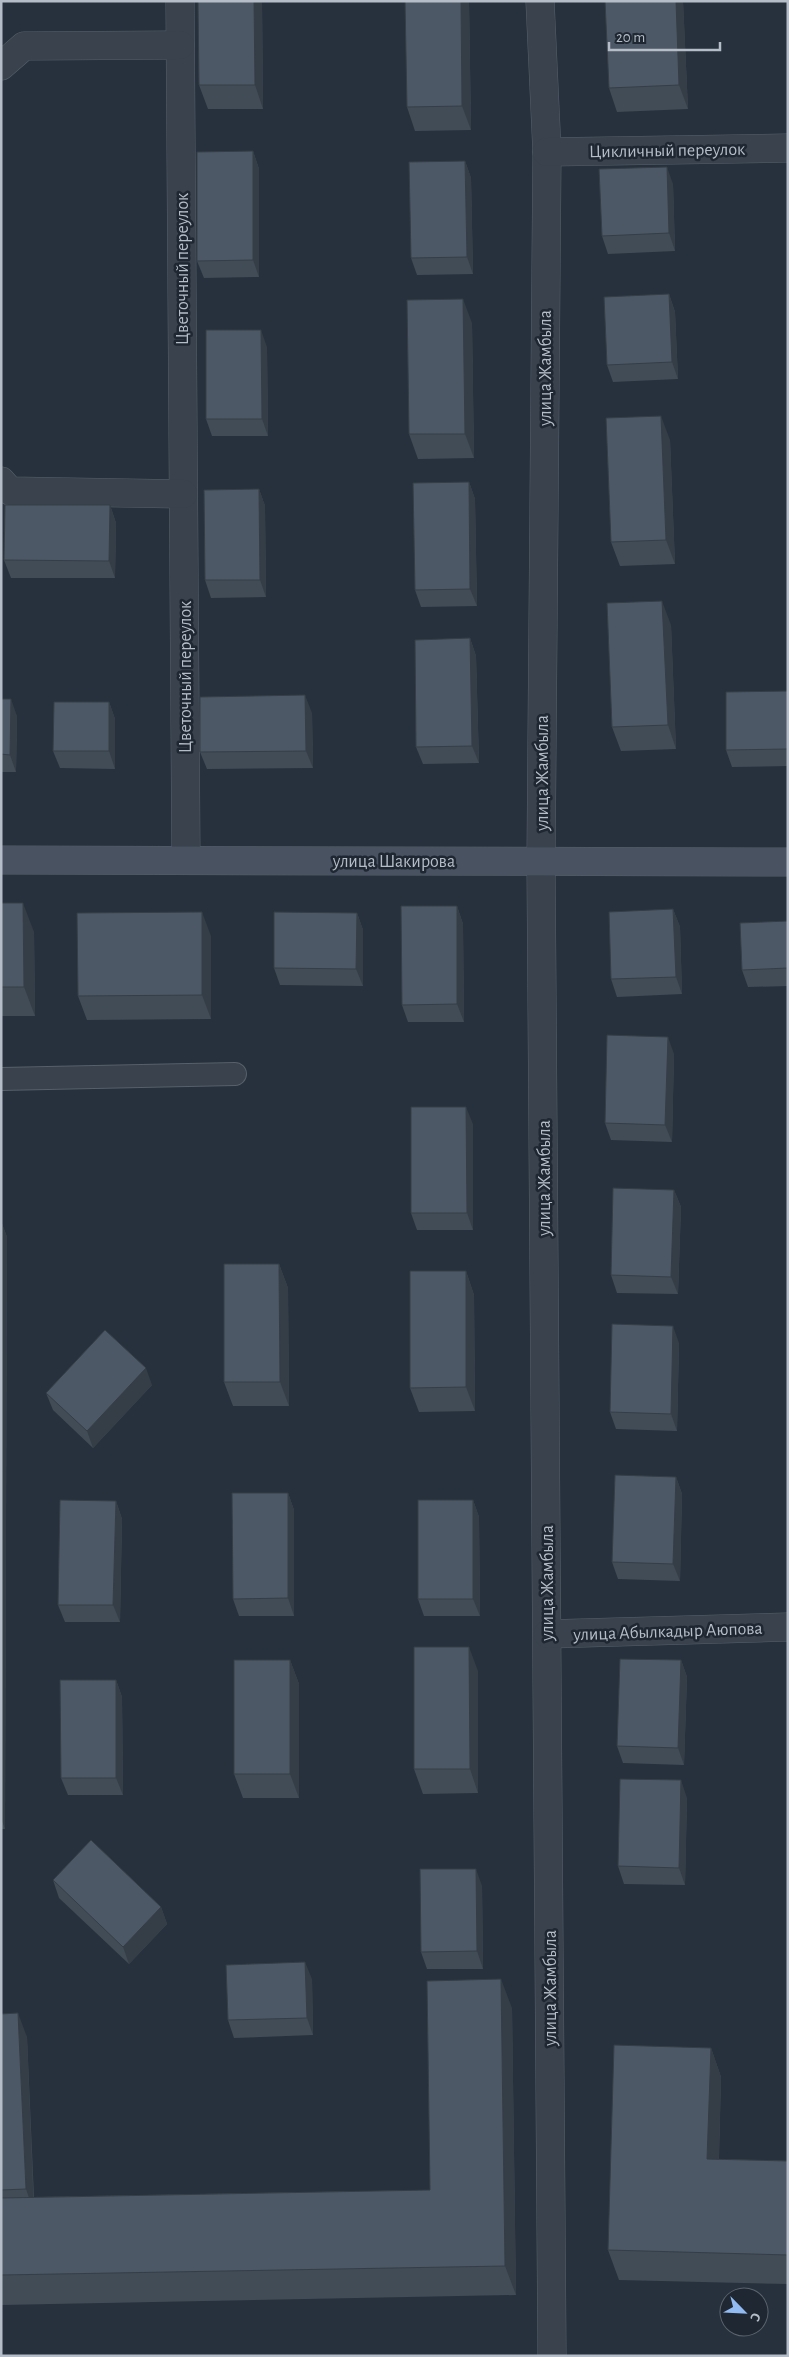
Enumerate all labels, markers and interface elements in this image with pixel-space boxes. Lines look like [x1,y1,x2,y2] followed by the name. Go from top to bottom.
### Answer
[609,20,720,52] scale bar
[616,30,645,45] text: 20 m
[589,141,746,161] street label: Цикличный переулок
[174,192,192,345] street label: Цветочный переулок
[536,310,555,427] street label: улица Жамбыла
[177,600,195,753] street label: Цветочный переулок
[533,715,552,832] street label: улица Жамбыла
[332,853,455,871] street label: улица Шакирова
[535,1120,554,1237] street label: улица Жамбыла
[538,1525,557,1642] street label: улица Жамбыла
[572,1619,763,1644] street label: улица Абылкадыр Аюпова
[541,1930,560,2047] street label: улица Жамбыла
[719,2287,769,2337] north arrow
[747,2310,763,2323] text: С

